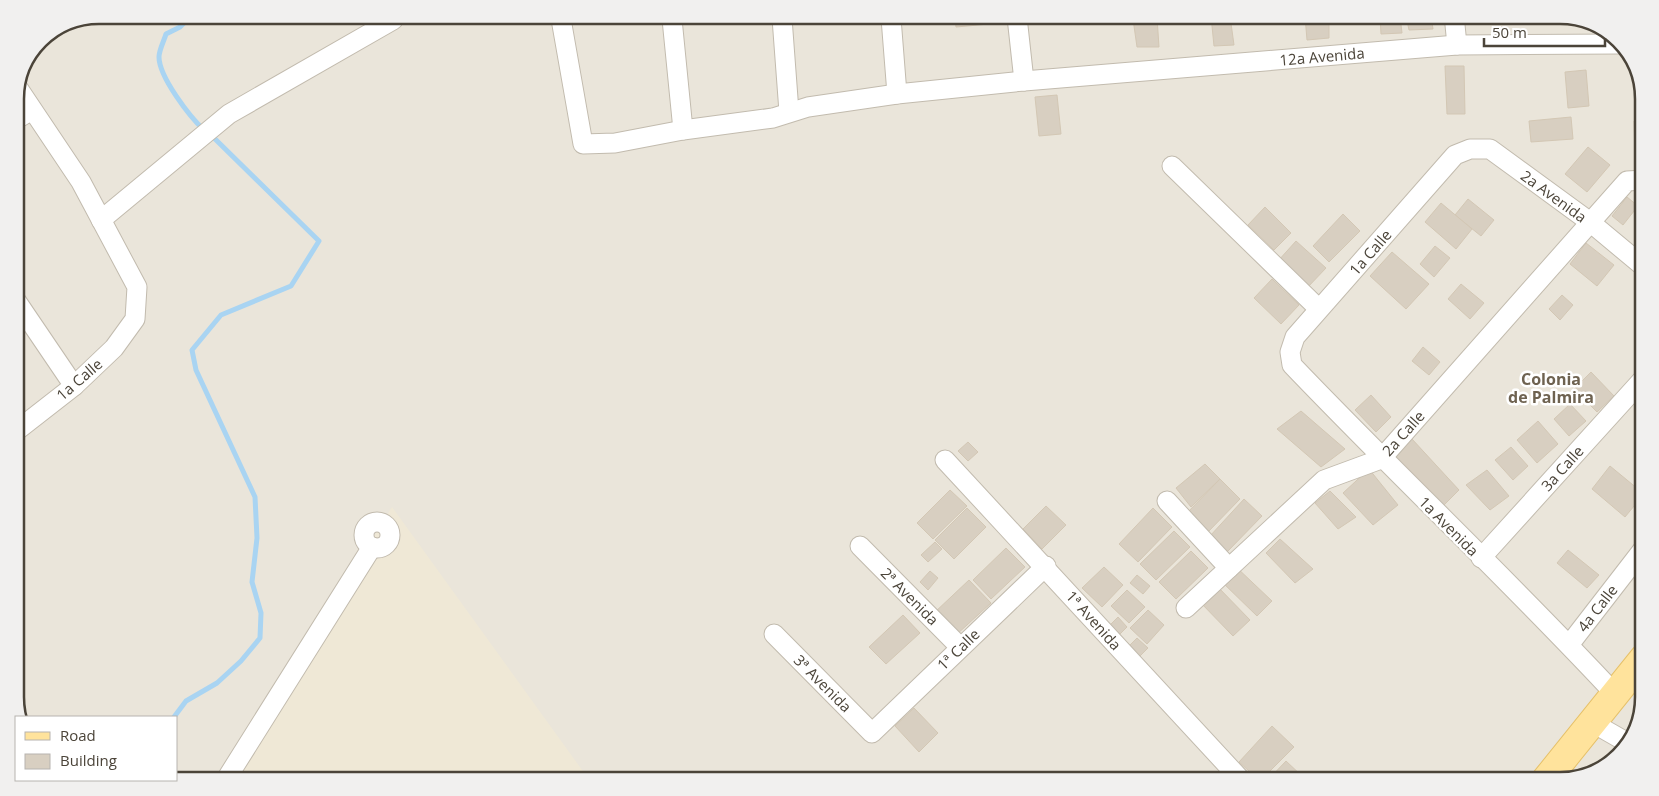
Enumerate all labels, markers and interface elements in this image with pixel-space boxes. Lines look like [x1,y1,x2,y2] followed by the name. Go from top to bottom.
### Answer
[1484,15,1605,47] scale bar
[1492,22,1527,42] text: 50 m
[1279,42,1365,70] street label: 12a Avenida
[1517,165,1591,227] street label: 2a Avenida
[1345,225,1395,279] street label: 1a Calle
[52,354,106,404] street label: 1a Calle
[1508,368,1594,408] district label: Colonia de Palmira
[1377,406,1429,460] street label: 2a Calle
[1536,441,1588,495] street label: 3a Calle
[1415,492,1483,560] street label: 1a Avenida
[877,563,943,629] street label: 2ª Avenida
[1572,580,1622,636] street label: 4a Calle
[1062,586,1126,654] street label: 1ª Avenida
[933,624,983,674] street label: 1ª Calle
[790,650,856,716] street label: 3ª Avenida
[15,716,178,781] legend
[60,725,96,745] text: Road
[60,750,117,770] text: Building

